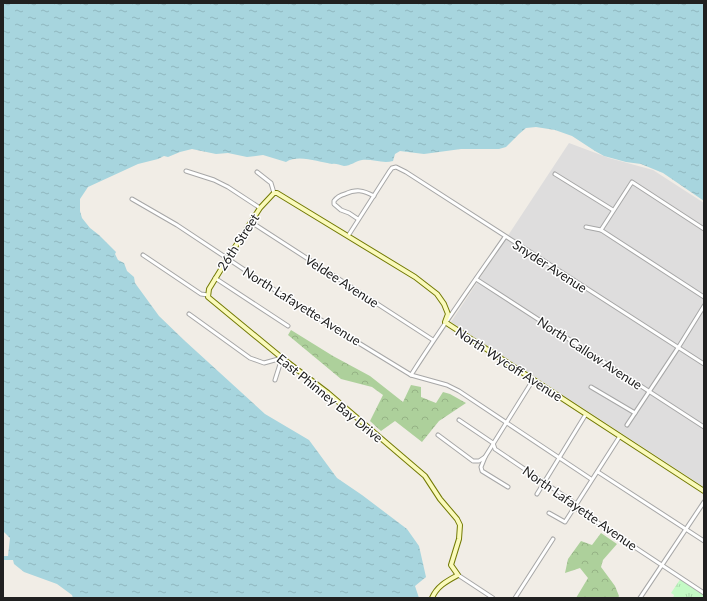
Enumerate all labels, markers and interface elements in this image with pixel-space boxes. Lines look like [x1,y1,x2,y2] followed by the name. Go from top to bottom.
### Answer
[214,210,262,273] street label: 26th Street
[510,236,590,296] street label: Snyder Avenue
[302,251,382,311] street label: Veldee Avenue
[240,263,364,349] street label: North Lafayette Avenue
[535,313,645,393] street label: North Callow Avenue
[453,323,566,405] street label: North Wycoff Avenue
[274,350,386,446] street label: East Phinney Bay Drive
[520,462,640,554] street label: North Lafayette Avenue

